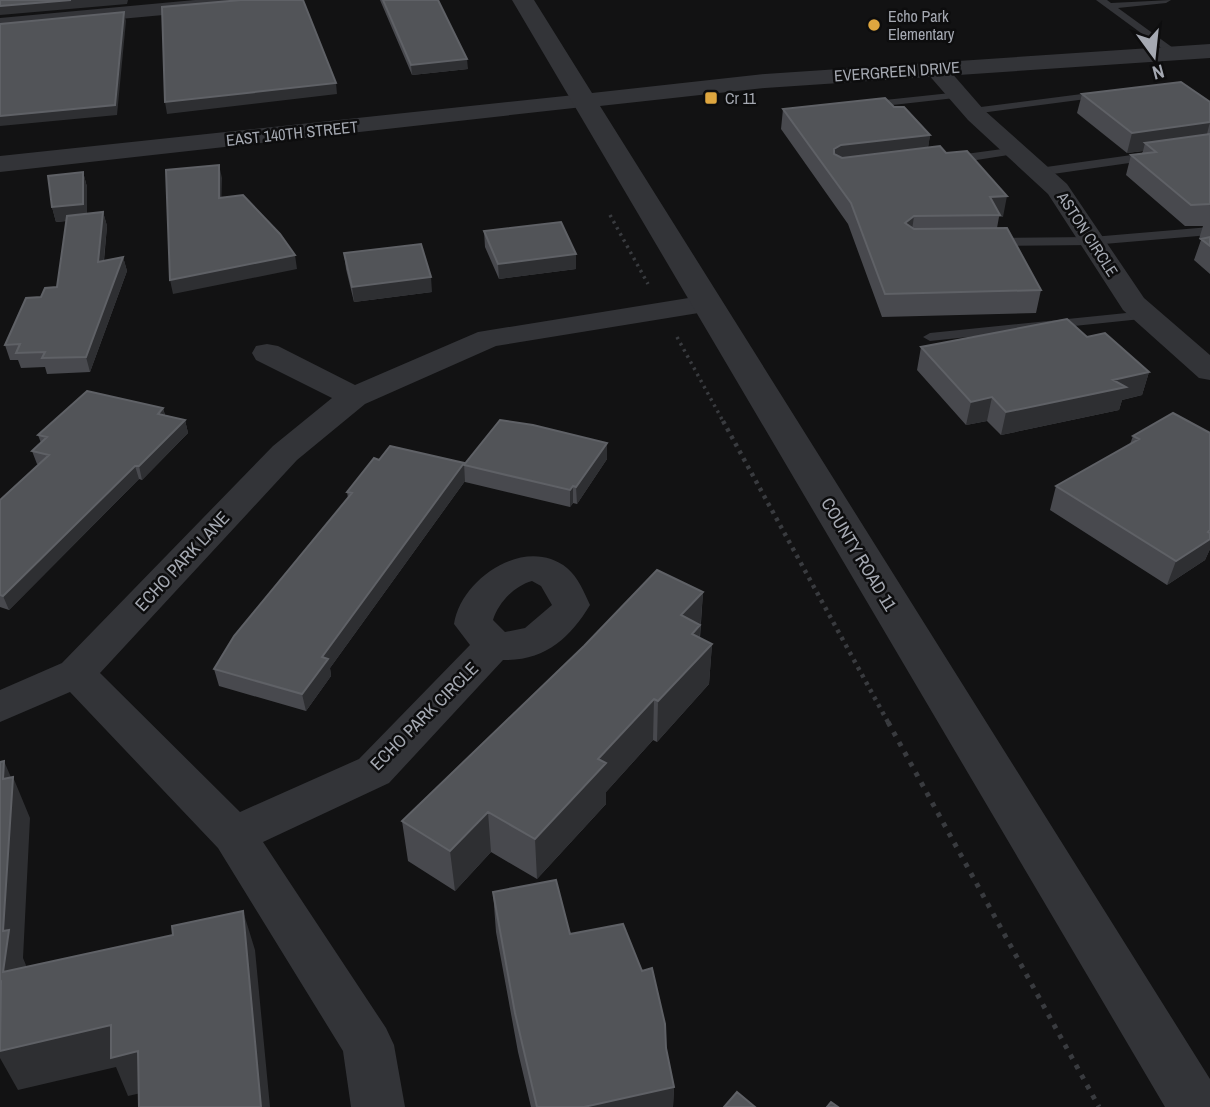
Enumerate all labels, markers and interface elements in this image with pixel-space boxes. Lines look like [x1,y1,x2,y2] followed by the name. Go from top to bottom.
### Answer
[888,5,955,45] place label: Echo Park Elementary
[866,17,882,33] marker: Echo Park Elementary
[1119,21,1189,91] north arrow
[833,56,961,86] street label: EVERGREEN DRIVE
[1150,58,1167,86] text: N
[725,87,757,109] place label: Cr 11
[703,90,719,106] marker: Cr 11
[225,115,359,151] street label: EAST 140TH STREET
[1052,187,1124,281] street label: ASTON CIRCLE
[815,493,903,616] street label: COUNTY ROAD 11
[129,505,235,617] street label: ECHO PARK LANE
[364,656,484,776] street label: ECHO PARK CIRCLE

